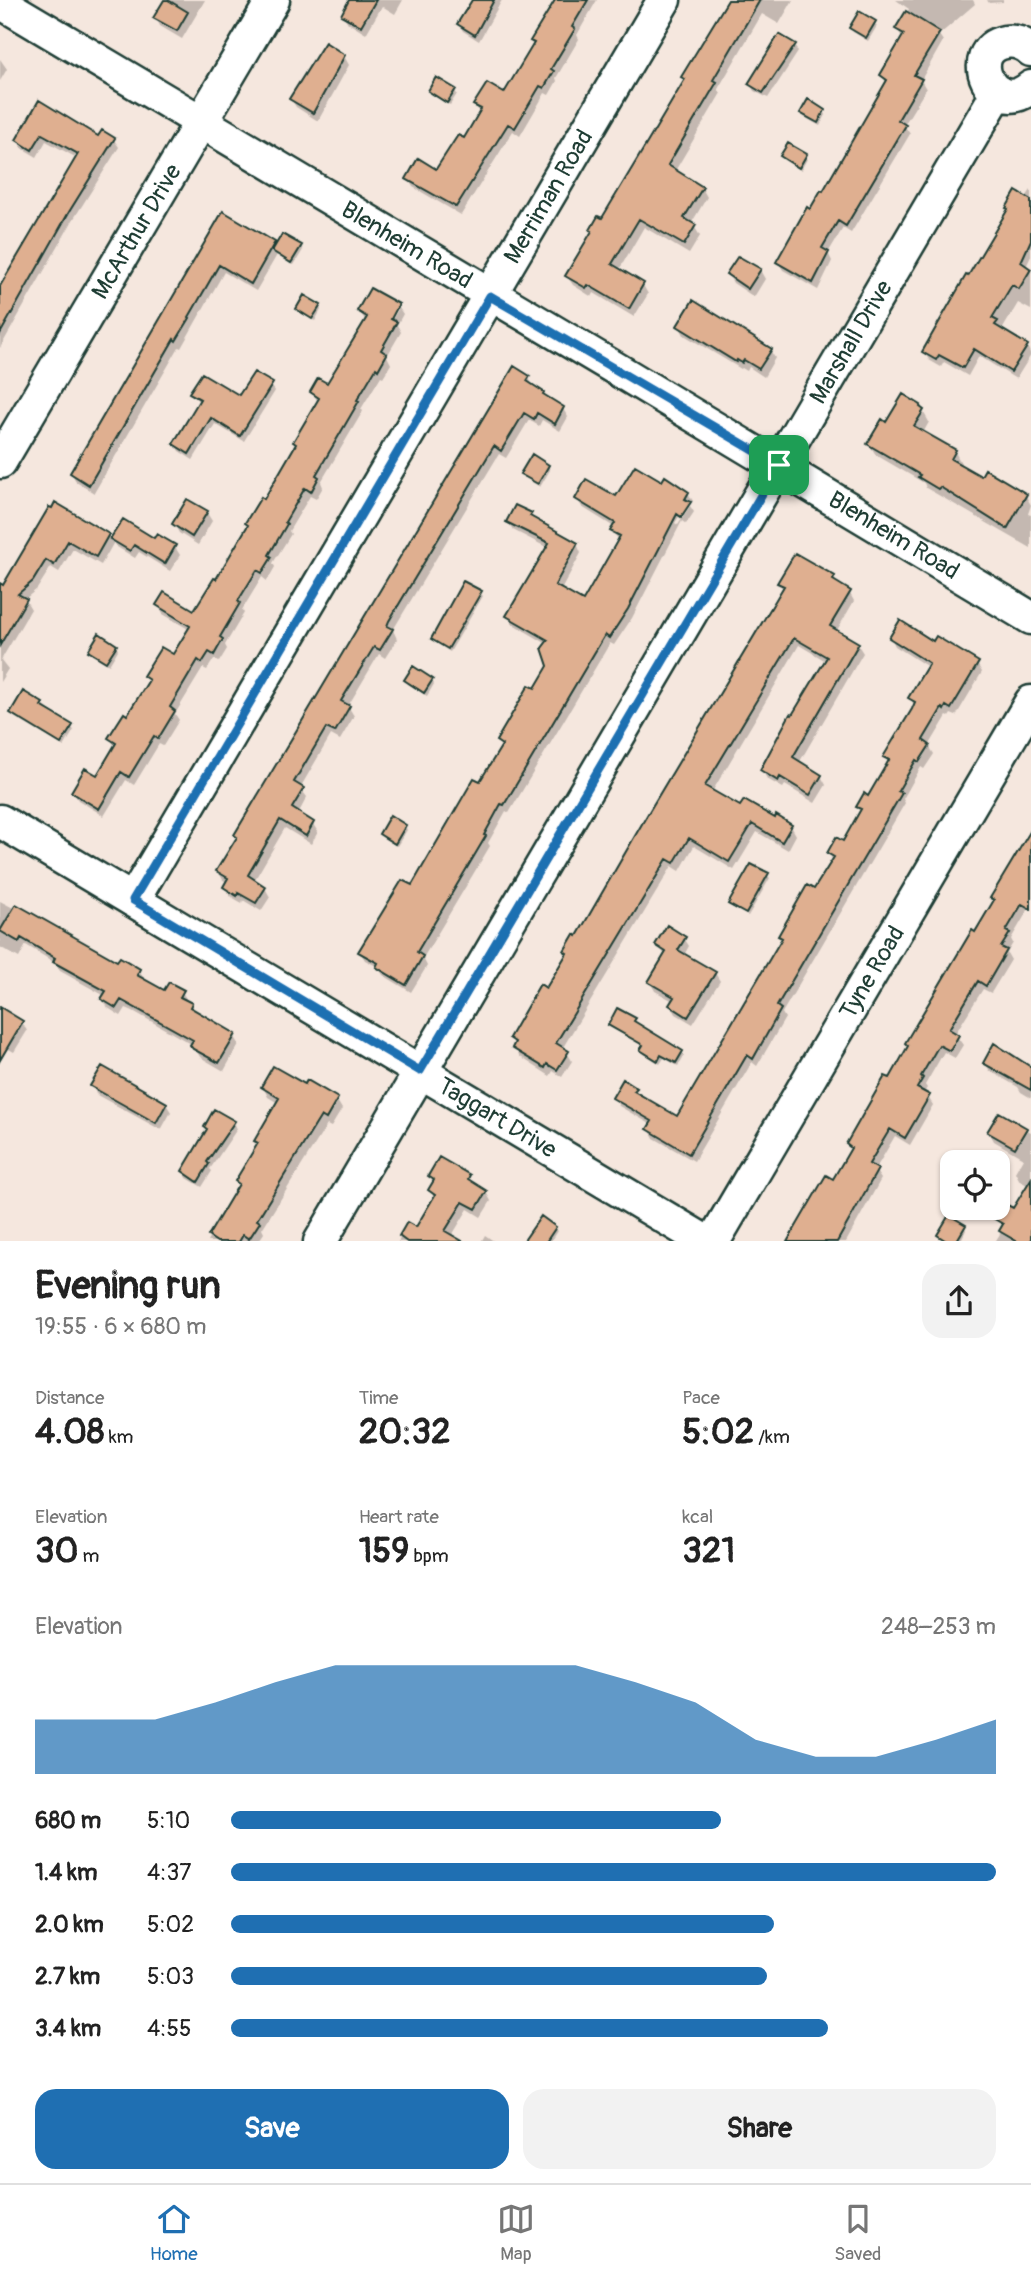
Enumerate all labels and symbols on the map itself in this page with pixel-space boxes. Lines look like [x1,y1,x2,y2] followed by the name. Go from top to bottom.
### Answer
[498,125,599,269] street label: Merriman Road
[86,159,188,304] street label: McArthur Drive
[336,195,478,295] street label: Blenheim Road
[804,275,899,409] street label: Marshall Drive
[749,435,809,495] pin
[823,485,964,586] street label: Blenheim Road
[834,921,911,1024] street label: Tyne Road
[432,1071,562,1165] street label: Taggart Drive

